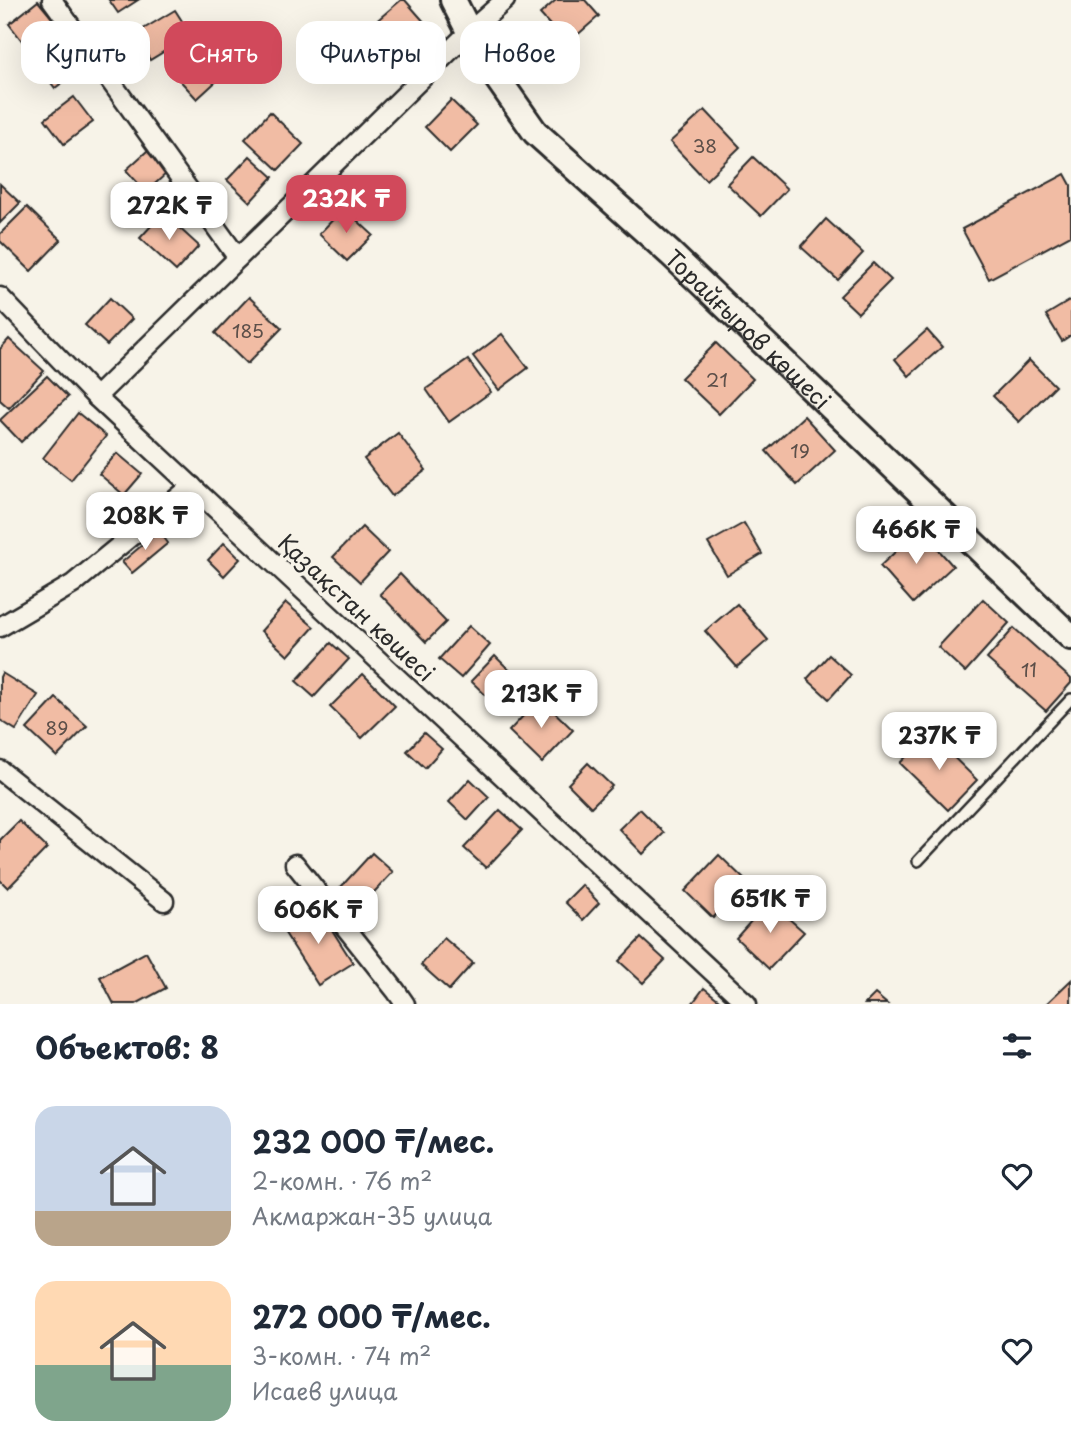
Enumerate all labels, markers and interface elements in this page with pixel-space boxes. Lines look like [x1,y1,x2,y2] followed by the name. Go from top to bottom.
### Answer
[21,21,150,84] chip: Купить
[164,21,282,84] chip: Снять
[296,21,446,84] chip: Фильтры
[460,21,580,84] chip: Новое
[693,131,717,159] house number: 38
[289,176,403,235] pin: 232K ₸
[302,180,390,215] text: 232K ₸
[112,182,226,242] pin: 272K ₸
[126,187,212,222] text: 272K ₸
[658,240,840,416] street label: Торайғыров көшесі
[232,316,264,344] house number: 185
[706,365,728,393] house number: 21
[790,436,810,464] house number: 19
[88,492,202,552] pin: 208K ₸
[102,497,188,532] text: 208K ₸
[859,506,973,566] pin: 466K ₸
[872,511,960,546] text: 466K ₸
[271,525,443,689] street label: Қазақстан көшесі
[1021,655,1037,683] house number: 11
[484,670,598,730] pin: 213K ₸
[501,675,581,710] text: 213K ₸
[882,712,996,772] pin: 237K ₸
[46,713,68,741] house number: 89
[898,717,980,752] text: 237K ₸
[713,876,827,935] pin: 651K ₸
[730,880,810,915] text: 651K ₸
[261,886,375,946] pin: 606K ₸
[274,891,362,926] text: 606K ₸
[35,1024,219,1069] text: Объектов: 8
[998,1027,1036,1065] icon: filters
[252,1118,494,1163] text: 232 000 ₸/мес.
[91,1134,175,1218] icon: home
[998,1157,1036,1195] icon: heart
[252,1163,432,1198] text: 2-комн. · 76 m²
[252,1198,492,1233] text: Акмаржан-35 улица
[252,1293,491,1338] text: 272 000 ₸/мес.
[91,1309,175,1393] icon: home
[998,1332,1036,1370] icon: heart
[252,1338,431,1373] text: 3-комн. · 74 m²
[252,1373,398,1408] text: Исаев улица

